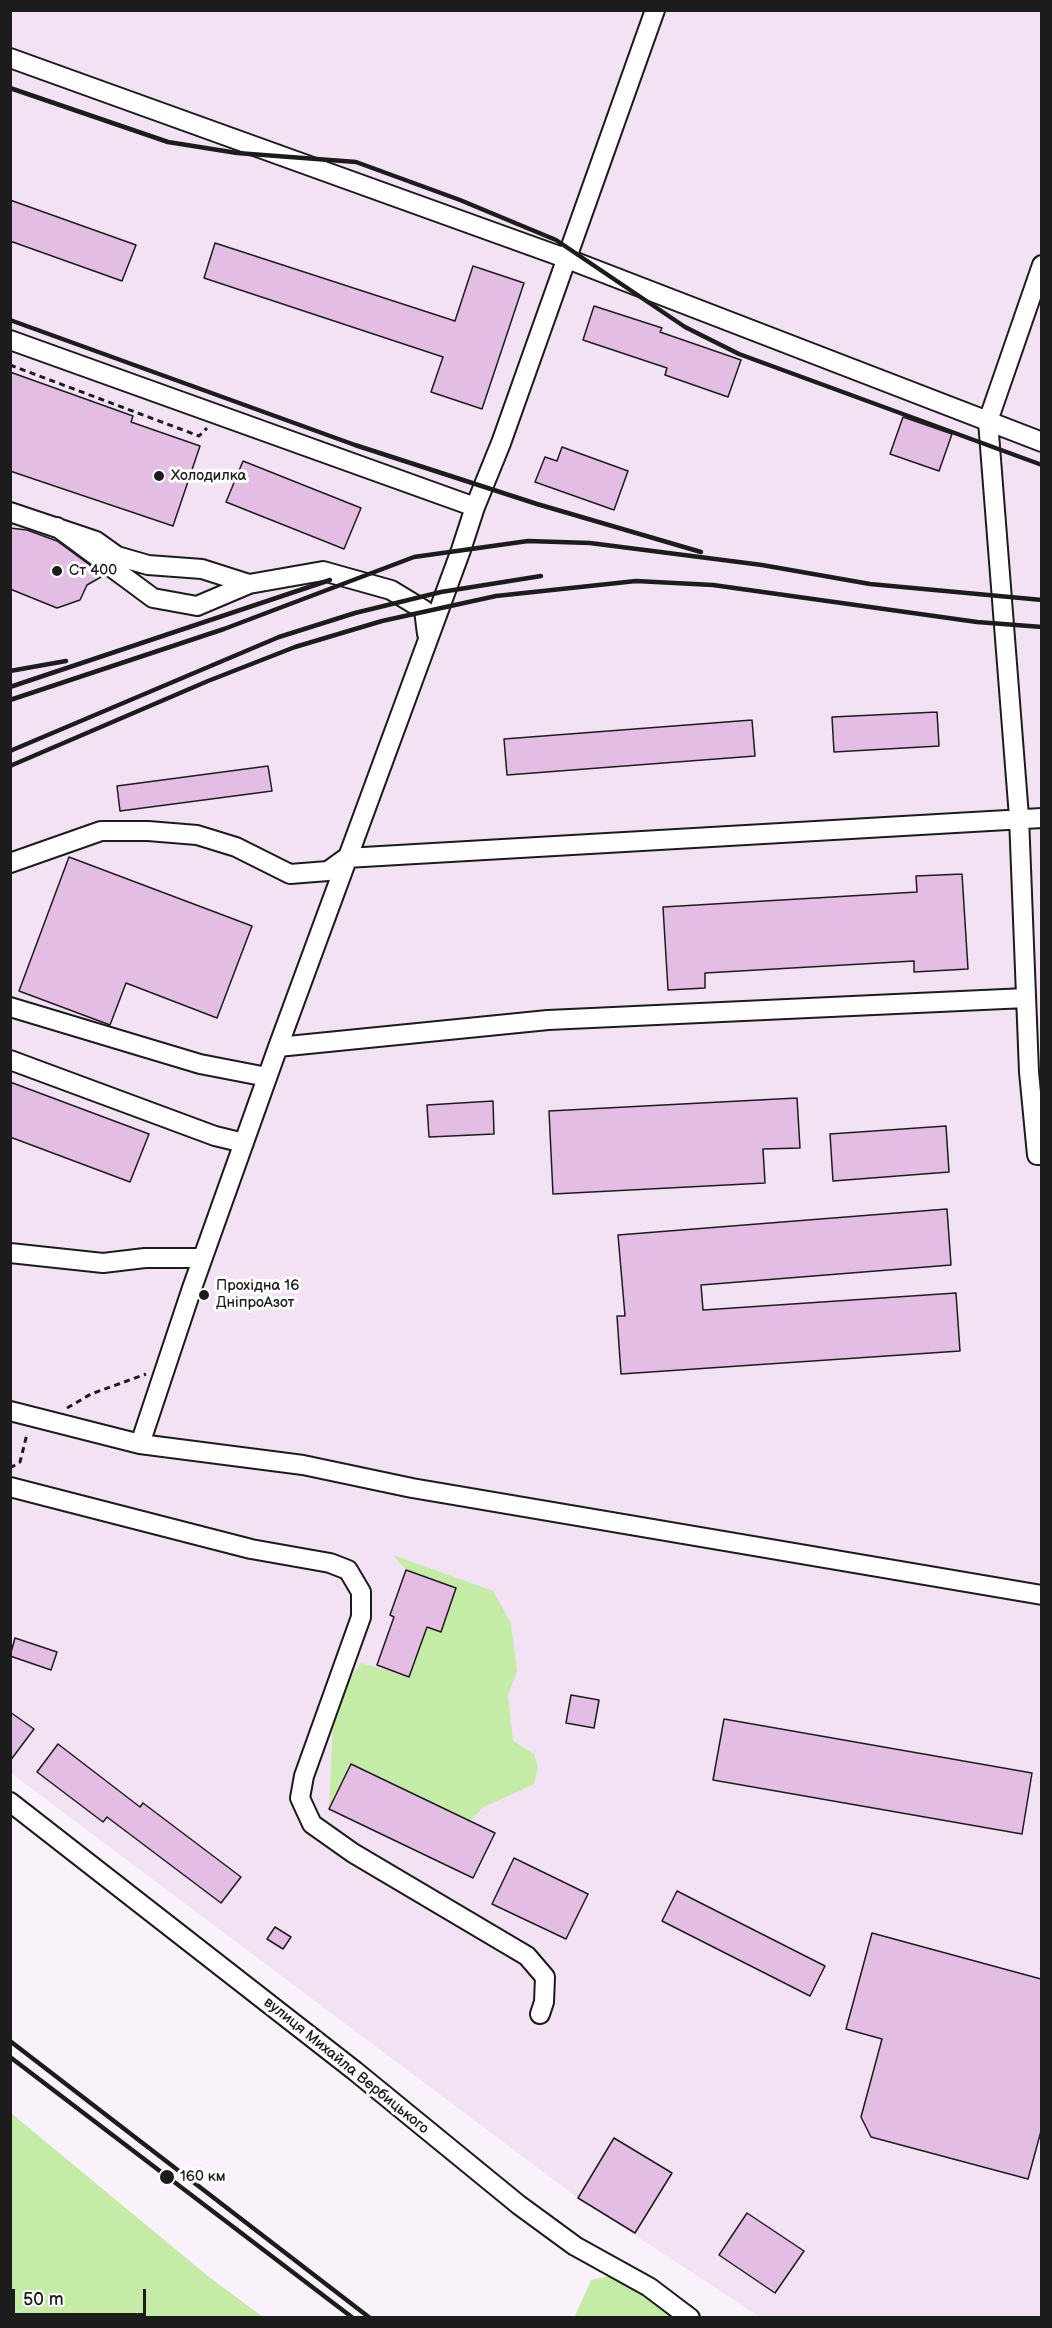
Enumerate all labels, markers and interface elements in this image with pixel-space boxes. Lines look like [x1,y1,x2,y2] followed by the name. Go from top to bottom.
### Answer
[171,467,246,485] place label: Холодилка
[152,469,166,483] marker: Холодилка
[69,562,117,580] place label: Ст 400
[50,564,64,578] marker: Ст 400
[216,1277,299,1312] place label: Прохідна 16 ДніпроАзот
[197,1288,211,1302] marker: Прохідна 16 ДніпроАзот
[260,1994,432,2138] street label: вулиця Михайла Вербицького
[158,2168,176,2186] marker: 160 км
[180,2168,226,2186] place label: 160 км
[15,2277,148,2315] scale bar
[23,2289,64,2310] text: 50 m

